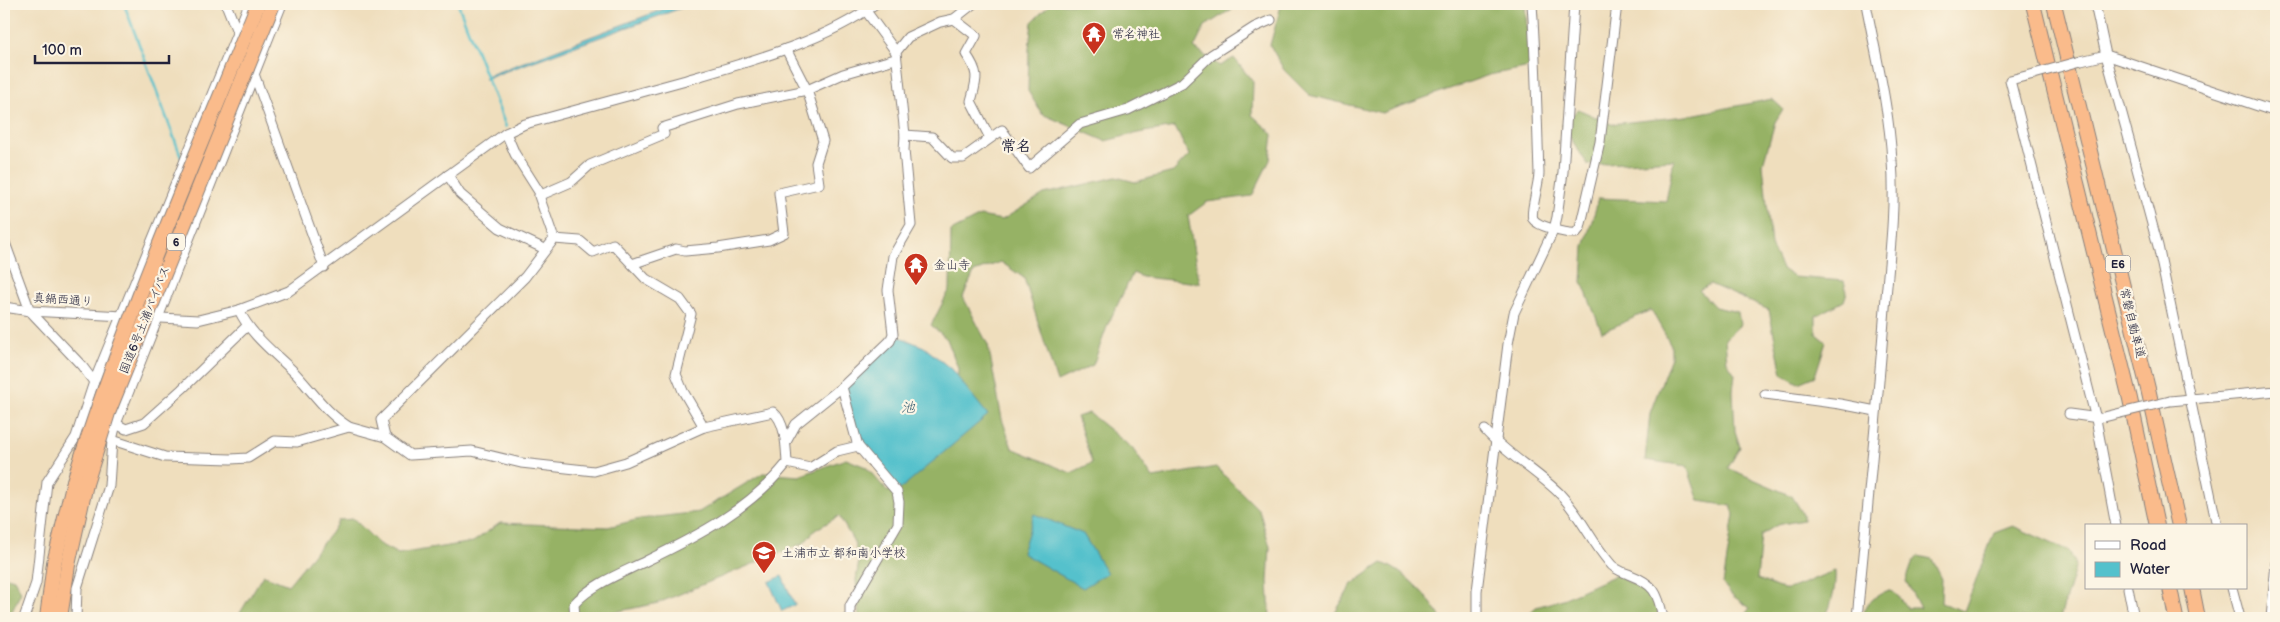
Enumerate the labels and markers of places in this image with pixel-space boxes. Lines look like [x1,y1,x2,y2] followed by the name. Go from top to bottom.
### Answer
[1081,21,1107,55] temple icon: 常名神社
[1112,27,1160,42] place label: 常名神社
[903,252,929,286] temple icon: 金山寺
[934,258,970,273] place label: 金山寺
[751,540,777,574] school or university icon: 土浦市立 都和南小学校
[782,546,905,561] place label: 土浦市立 都和南小学校

